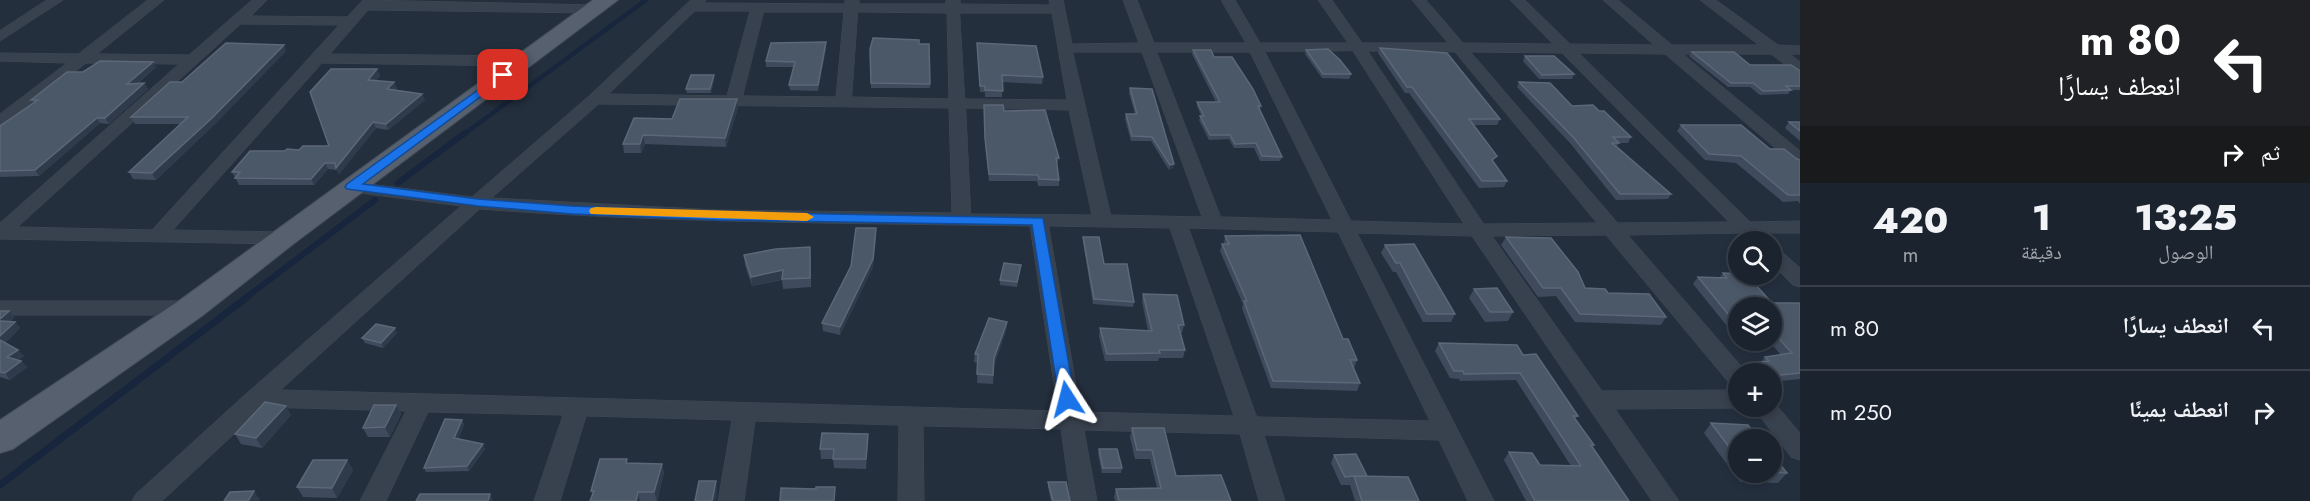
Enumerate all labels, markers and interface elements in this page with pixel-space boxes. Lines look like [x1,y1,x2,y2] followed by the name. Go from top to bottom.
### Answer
[2080,10,2181,71] text: 80 m
[2202,24,2280,102] icon: left
[477,49,528,100] pin
[486,58,519,91] icon: arrive
[2058,66,2181,105] text: انعطف يسارًا
[2261,136,2280,168] text: ثم
[2216,138,2249,171] icon: right
[2032,191,2051,243] text: 1
[2135,191,2237,243] text: 13:25
[1873,194,1948,246] text: 420
[1728,231,1782,483] map controls
[1728,231,1782,285] button: search
[2021,238,2062,267] text: دقيقة
[2158,238,2214,267] text: الوصول
[1903,241,1918,270] text: m
[1728,297,1782,351] button: layers
[2123,309,2229,341] text: انعطف يسارًا
[1830,312,1879,344] text: 80 m
[2247,312,2280,345] icon: left
[1728,363,1782,417] button: +
[1035,367,1099,431] position arrow
[2129,393,2229,425] text: انعطف يمينًا
[1830,396,1892,428] text: 250 m
[2247,396,2280,429] icon: right
[1728,429,1782,483] button: −

